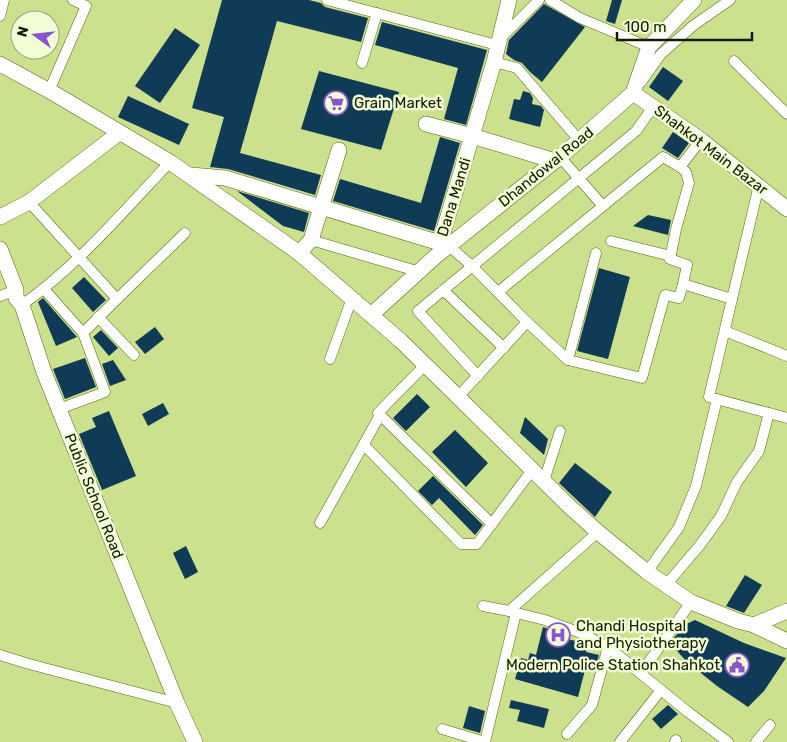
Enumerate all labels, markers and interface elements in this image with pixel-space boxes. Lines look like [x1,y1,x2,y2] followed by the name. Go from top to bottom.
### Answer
[10,10,60,60] north arrow
[617,10,752,42] scale bar
[624,18,666,36] text: 100 m
[13,25,32,39] text: N
[323,90,349,116] supermarket icon: Grain Market
[354,94,442,112] place label: Grain Market
[651,101,772,199] street label: Shahkot Main Bazar
[495,123,597,211] street label: Dhandowal Road
[433,155,475,239] street label: Dana Mandi
[61,431,127,561] street label: Public School Road
[576,617,707,652] place label: Chandi Hospital and Physiotherapy
[545,622,571,648] hospital icon: Chandi Hospital and Physiotherapy
[724,652,750,678] public building icon: Modern Police Station Shahkot
[506,656,720,674] place label: Modern Police Station Shahkot

